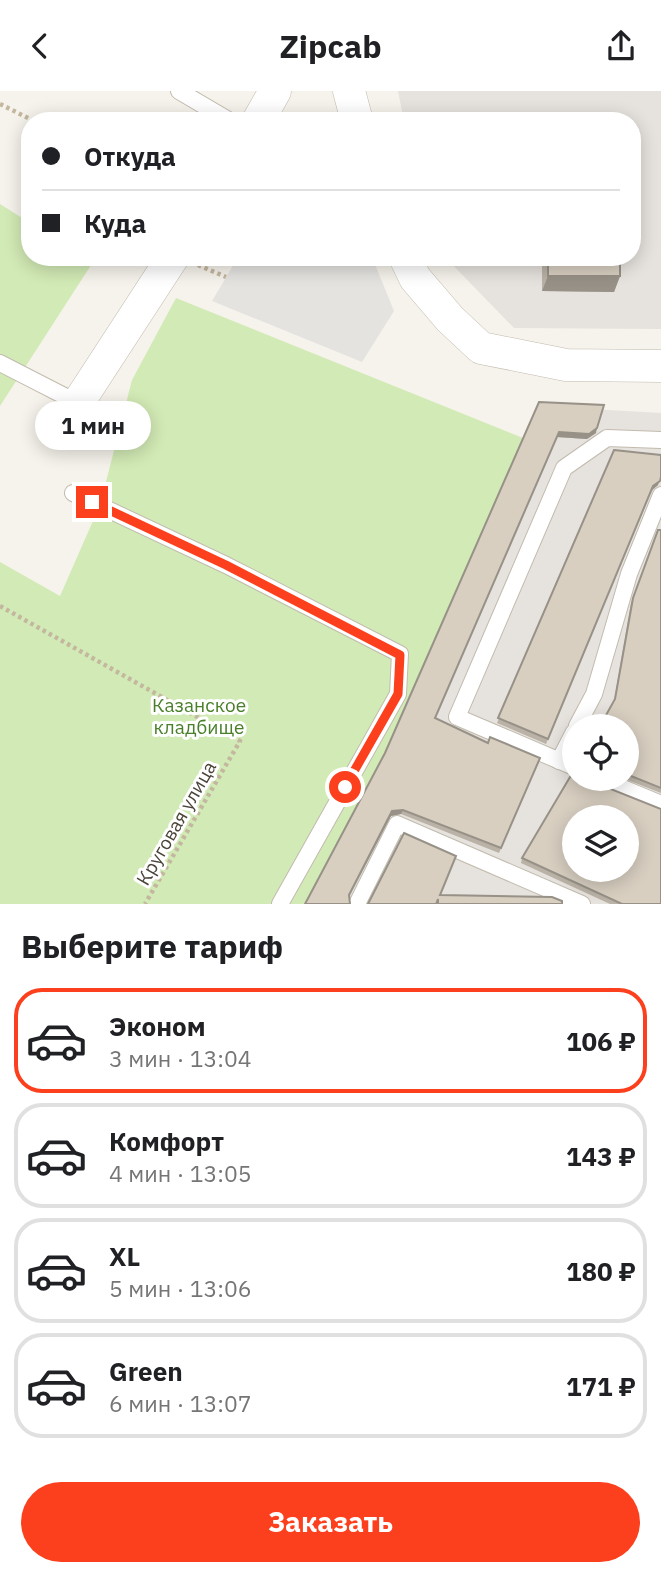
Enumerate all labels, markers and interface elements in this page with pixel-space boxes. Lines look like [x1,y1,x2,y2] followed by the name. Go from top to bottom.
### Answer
[279,25,382,67] text: Zipcab
[21,27,59,65] icon: back
[602,27,640,65] icon: share
[84,139,176,173] text: Откуда
[84,206,146,240] text: Куда
[34,401,150,449] callout: 1 мин
[61,410,125,440] text: 1 мин
[76,486,108,518] route end
[152,693,246,739] park label: Казанское кладбище
[562,714,639,882] map controls
[562,714,639,791] button: locate
[131,757,221,889] street label: Круговая улица
[329,771,361,803] route start
[562,805,639,882] button: layers
[21,925,283,967] text: Выберите тариф
[25,1009,88,1072] icon: car
[109,1009,206,1043] text: Эконом
[566,1024,636,1058] text: 106 ₽
[109,1043,252,1073] text: 3 мин · 13:04
[25,1124,88,1187] icon: car
[109,1124,224,1158] text: Комфорт
[566,1139,636,1173] text: 143 ₽
[109,1158,252,1188] text: 4 мин · 13:05
[25,1239,88,1302] icon: car
[109,1239,140,1273] text: XL
[566,1254,636,1288] text: 180 ₽
[109,1273,252,1303] text: 5 мин · 13:06
[25,1354,88,1417] icon: car
[109,1354,183,1388] text: Green
[566,1369,636,1403] text: 171 ₽
[109,1388,252,1418] text: 6 мин · 13:07
[21,1482,640,1562] button: Заказать

